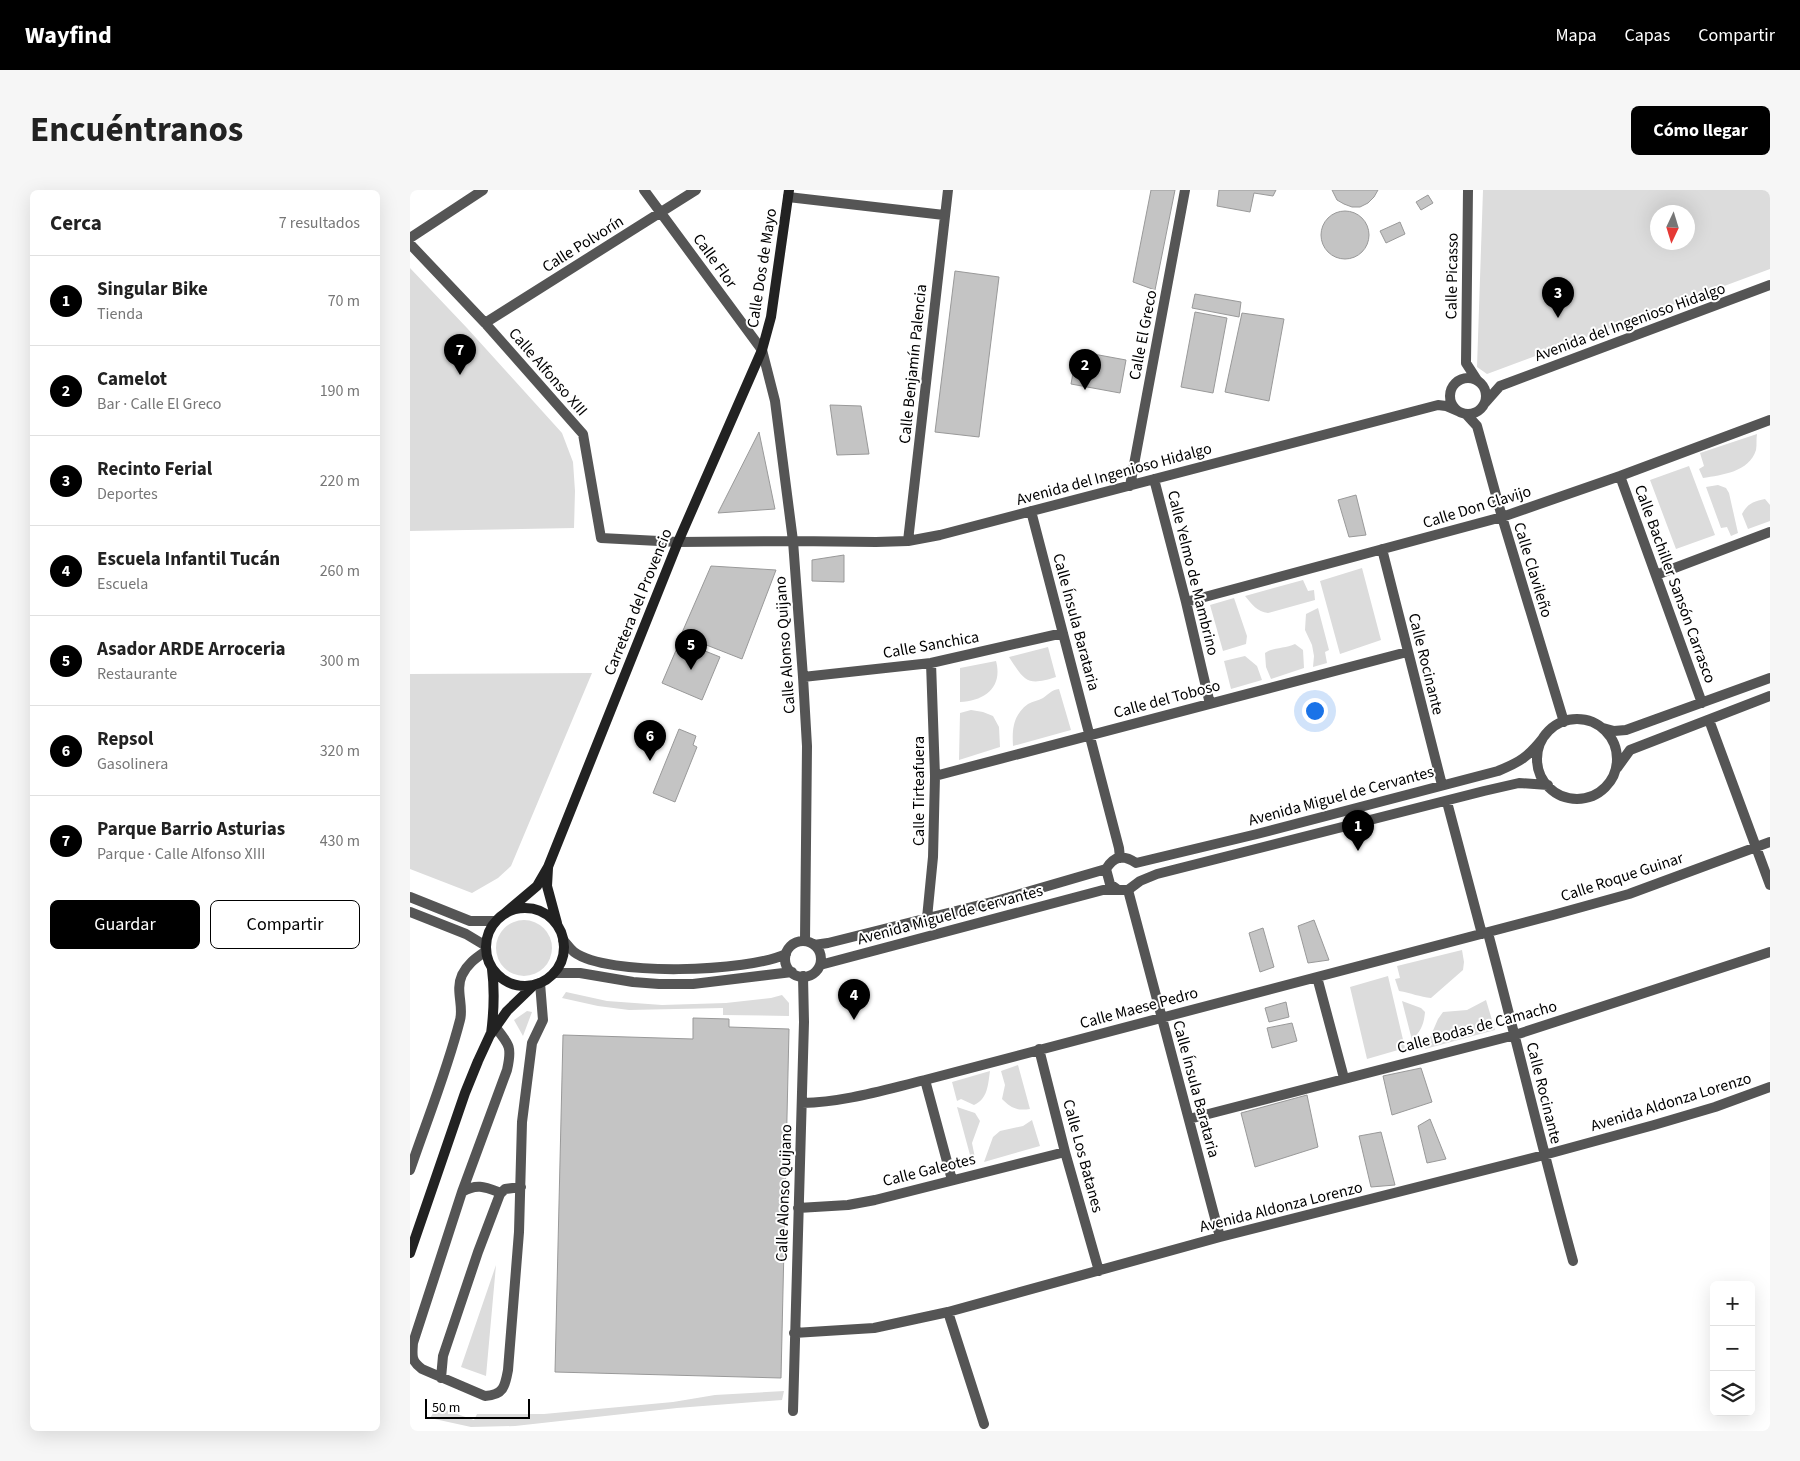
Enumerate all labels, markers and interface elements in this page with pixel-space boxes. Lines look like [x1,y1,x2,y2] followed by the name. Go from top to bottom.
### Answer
[25,18,112,53] text: Wayfind
[1556,23,1597,48] text: Mapa
[1625,23,1670,48] text: Capas
[1698,23,1775,48] text: Compartir
[30,105,243,155] text: Encuéntranos
[1631,106,1770,155] button: Cómo llegar
[1650,205,1695,250] north arrow
[742,207,782,329] street label: Calle Dos de Mayo
[50,208,102,238] text: Cerca
[538,210,628,278] street label: Calle Polvorín
[279,212,360,234] text: 7 resultados
[688,229,743,293] street label: Calle Flor
[1440,232,1464,320] street label: Calle Picasso
[97,276,208,303] text: Singular Bike
[1532,277,1728,367] street label: Avenida del Ingenioso Hidalgo
[1542,277,1574,318] pin: 3
[894,283,932,445] street label: Calle Benjamín Palencia
[1124,288,1162,382] street label: Calle El Greco
[62,290,70,312] text: 1
[328,290,360,312] text: 70 m
[97,303,143,325] text: Tienda
[503,323,593,421] street label: Calle Alfonso XIII
[444,334,476,375] pin: 7
[1069,349,1101,390] pin: 2
[97,366,167,393] text: Camelot
[62,380,70,402] text: 2
[320,380,360,402] text: 190 m
[97,393,221,415] text: Bar · Calle El Greco
[1014,437,1214,511] street label: Avenida del Ingenioso Hidalgo
[97,456,212,483] text: Recinto Ferial
[62,470,70,492] text: 3
[320,470,360,492] text: 220 m
[1420,480,1534,534] street label: Calle Don Clavijo
[1629,482,1721,686] street label: Calle Bachiller Sansón Carrasco
[97,483,158,505] text: Deportes
[1162,488,1224,658] street label: Calle Yelmo de Mambrino
[1508,520,1558,620] street label: Calle Clavileño
[598,525,678,679] street label: Carretera del Provencio
[97,546,280,573] text: Escuela Infantil Tucán
[1047,551,1105,693] street label: Calle Ínsula Barataria
[62,560,70,582] text: 4
[320,560,360,582] text: 260 m
[97,573,148,595] text: Escuela
[769,575,801,715] street label: Calle Alonso Quijano
[1403,611,1449,717] street label: Calle Rocinante
[881,626,981,664] street label: Calle Sanchica
[675,629,707,670] pin: 5
[97,636,286,663] text: Asador ARDE Arroceria
[62,650,70,672] text: 5
[320,650,360,672] text: 300 m
[97,663,177,685] text: Restaurante
[1111,674,1223,724] street label: Calle del Toboso
[1302,698,1328,724] your location
[634,720,666,761] pin: 6
[97,726,154,753] text: Repsol
[908,736,930,846] street label: Calle Tirteafuera
[62,740,70,762] text: 6
[320,740,360,762] text: 320 m
[97,753,168,775] text: Gasolinera
[1246,761,1436,831] street label: Avenida Miguel de Cervantes
[1342,810,1374,851] pin: 1
[97,816,285,843] text: Parque Barrio Asturias
[62,830,70,852] text: 7
[320,830,360,852] text: 430 m
[97,843,265,865] text: Parque · Calle Alfonso XIII
[1558,847,1687,907] street label: Calle Roque Guinar
[855,880,1045,950] street label: Avenida Miguel de Cervantes
[50,900,200,949] button: Guardar
[210,900,360,949] button: Compartir
[838,979,870,1020] pin: 4
[1077,982,1201,1034] street label: Calle Maese Pedro
[1395,995,1559,1059] street label: Calle Bodas de Camacho
[1167,1018,1225,1160] street label: Calle Ínsula Barataria
[1521,1040,1567,1146] street label: Calle Rocinante
[1588,1067,1754,1137] street label: Avenida Aldonza Lorenzo
[1057,1097,1109,1215] street label: Calle Los Batanes
[771,1124,797,1262] street label: Calle Alonso Quijano
[880,1148,978,1192] street label: Calle Galeotes
[1197,1176,1365,1238] street label: Avenida Aldonza Lorenzo
[1710,1281,1755,1416] map controls
[1710,1281,1755,1326] button: +
[1710,1326,1755,1371] button: −
[1710,1371,1755,1416] button: layers
[425,1396,530,1419] scale bar
[432,1398,460,1418] text: 50 m

